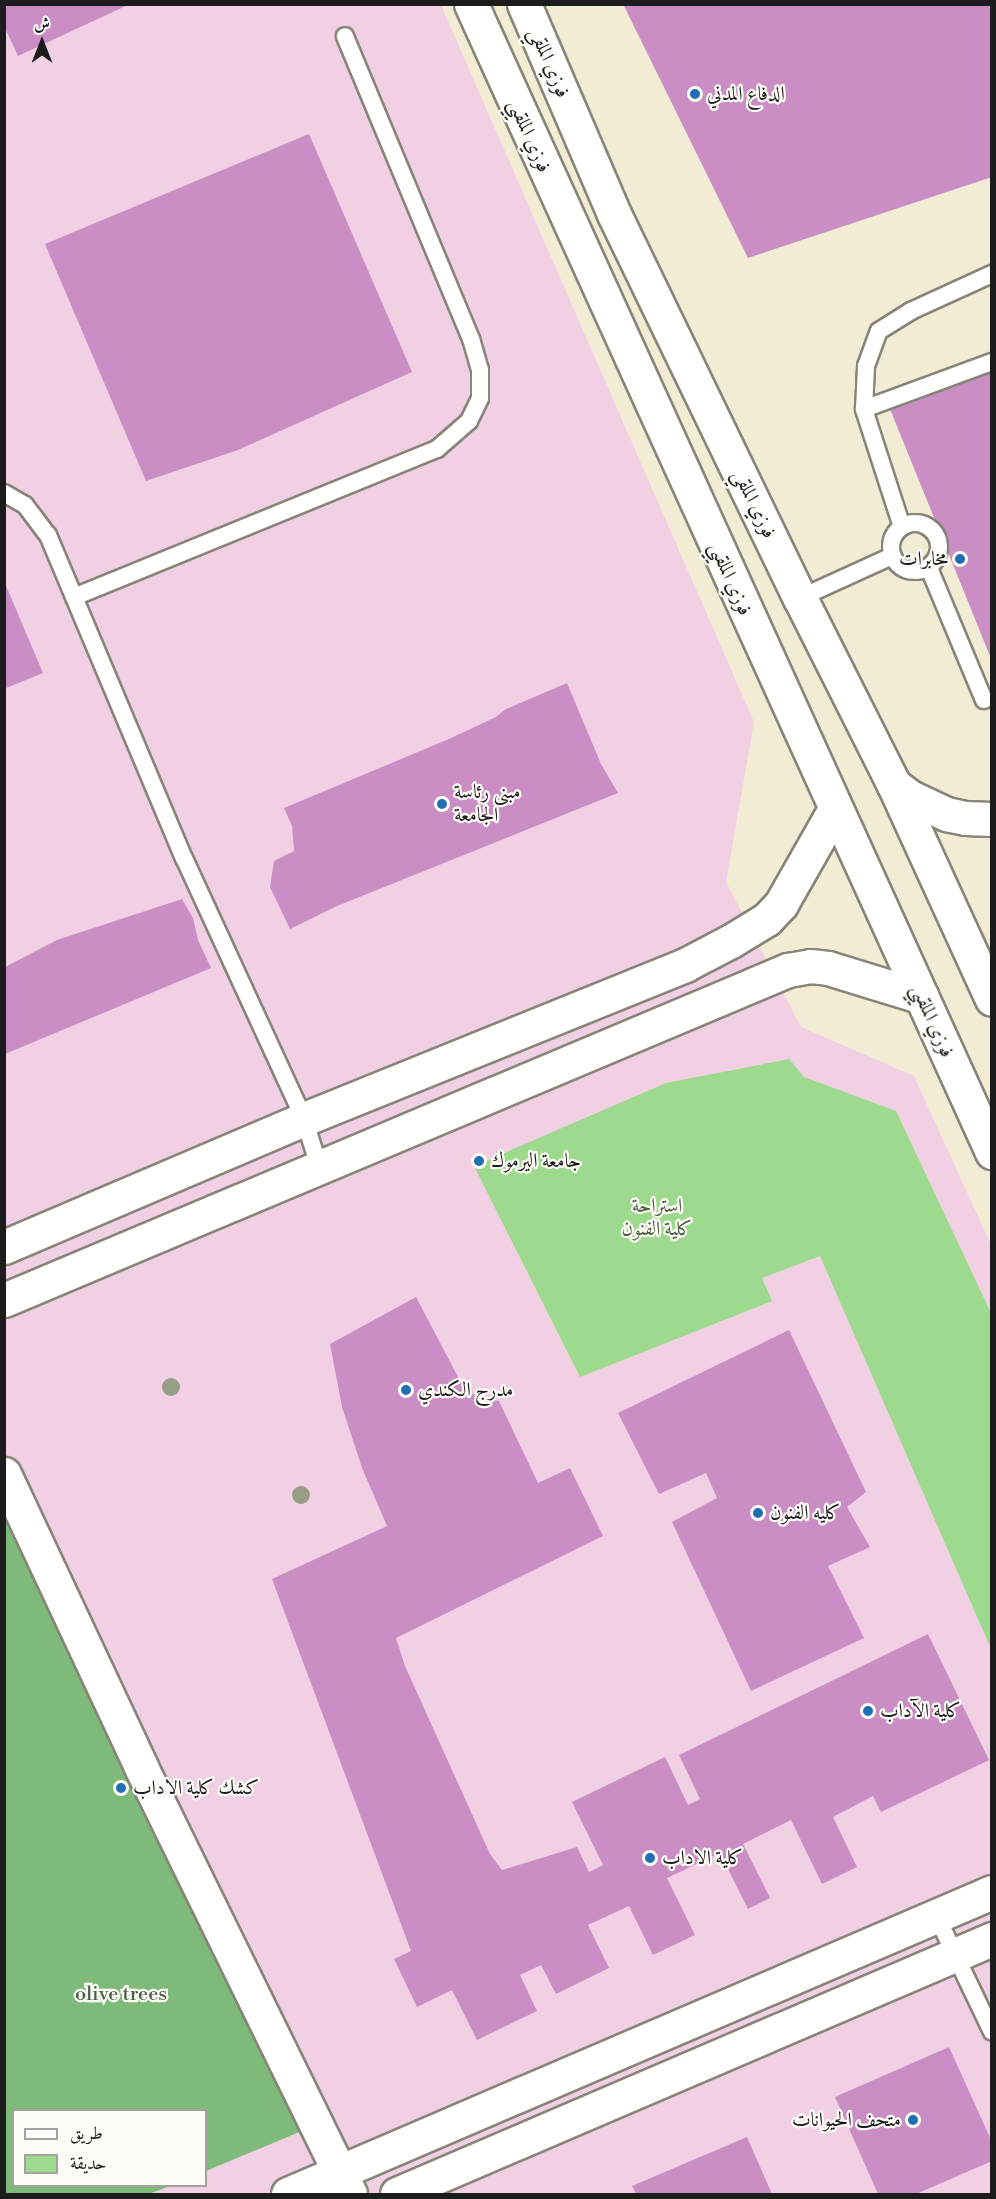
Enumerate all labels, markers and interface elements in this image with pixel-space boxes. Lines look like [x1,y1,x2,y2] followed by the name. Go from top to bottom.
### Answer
[12,12,72,72] north arrow
[34,14,50,34] text: ش
[524,24,574,102] street label: فوزي الملقي
[707,82,785,106] place label: الدفاع المدني
[688,87,702,101] marker: الدفاع المدني
[502,96,556,176] street label: فوزي الملقيي
[727,466,781,542] street label: فوزي الملقي
[703,539,757,619] street label: فوزي الملقيي
[899,547,948,571] place label: مخابرات
[953,552,967,566] marker: مخابرات
[454,780,521,827] place label: مبنى رئاسة الجامعة
[435,797,449,811] marker: مبنى رئاسة الجامعة
[905,981,959,1061] street label: فوزي الملقيي
[491,1149,581,1173] place label: جامعة اليرموك
[472,1154,486,1168] marker: جامعة اليرموك
[622,1194,692,1241] park label: استراحة كلية الفنون
[418,1378,513,1402] place label: مدرج الكندي
[399,1383,413,1397] marker: مدرج الكندي
[770,1501,841,1525] place label: كليه الفنون
[751,1506,765,1520] marker: كليه الفنون
[880,1699,961,1723] place label: كلية الآداب
[861,1704,875,1718] marker: كلية الآداب
[133,1776,259,1800] place label: كشك كلية الاداب
[114,1781,128,1795] marker: كشك كلية الاداب
[662,1846,743,1870] place label: كلية الاداب
[643,1851,657,1865] marker: كلية الاداب
[75,1982,167,2006] park label: olive trees
[792,2108,901,2132] place label: متحف الحيوانات
[12,2109,207,2187] legend
[906,2113,920,2127] marker: متحف الحيوانات
[70,2122,103,2145] text: طريق
[70,2152,106,2175] text: حديقة

